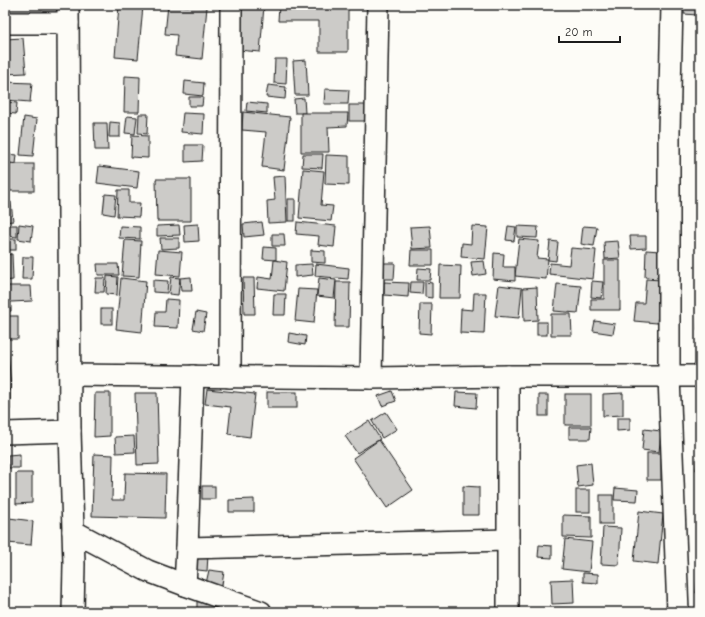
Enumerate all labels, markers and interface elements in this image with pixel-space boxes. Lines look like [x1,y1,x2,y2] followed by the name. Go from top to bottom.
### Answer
[559,18,620,44] scale bar
[565,25,593,39] text: 20 m

